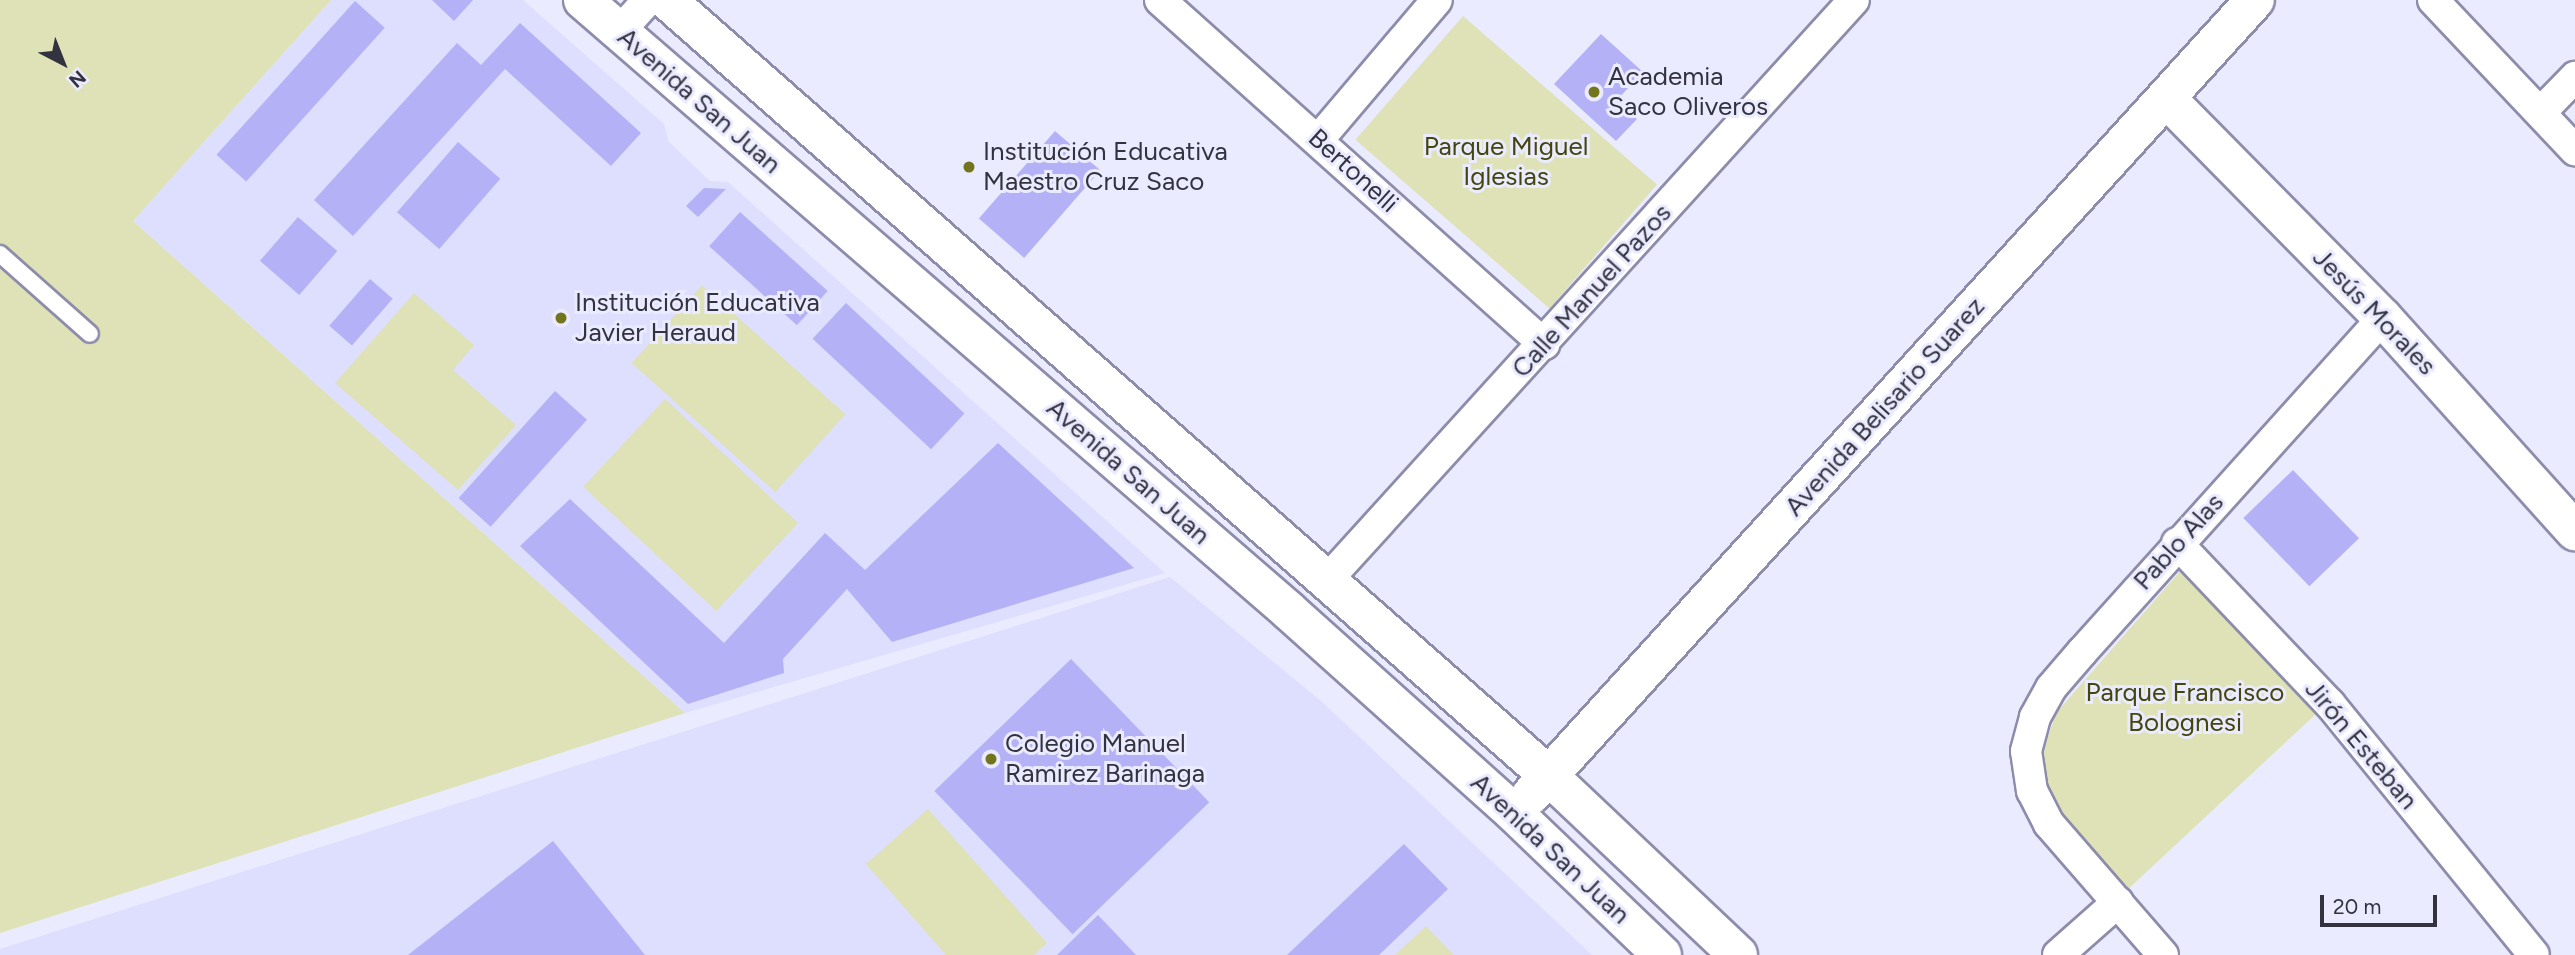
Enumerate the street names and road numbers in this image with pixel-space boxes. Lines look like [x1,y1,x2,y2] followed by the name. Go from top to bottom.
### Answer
[611,22,787,180] street label: Avenida San Juan
[1302,123,1404,219] street label: Bertonelli
[1506,198,1678,384] street label: Calle Manuel Pazos
[2306,242,2442,382] street label: Jesús Morales
[1779,291,1991,523] street label: Avenida Belisario Suarez
[1040,393,1216,551] street label: Avenida San Juan
[2128,487,2230,597] street label: Pablo Alas
[2298,674,2424,816] street label: Jirón Esteban
[1464,767,1636,931] street label: Avenida San Juan

